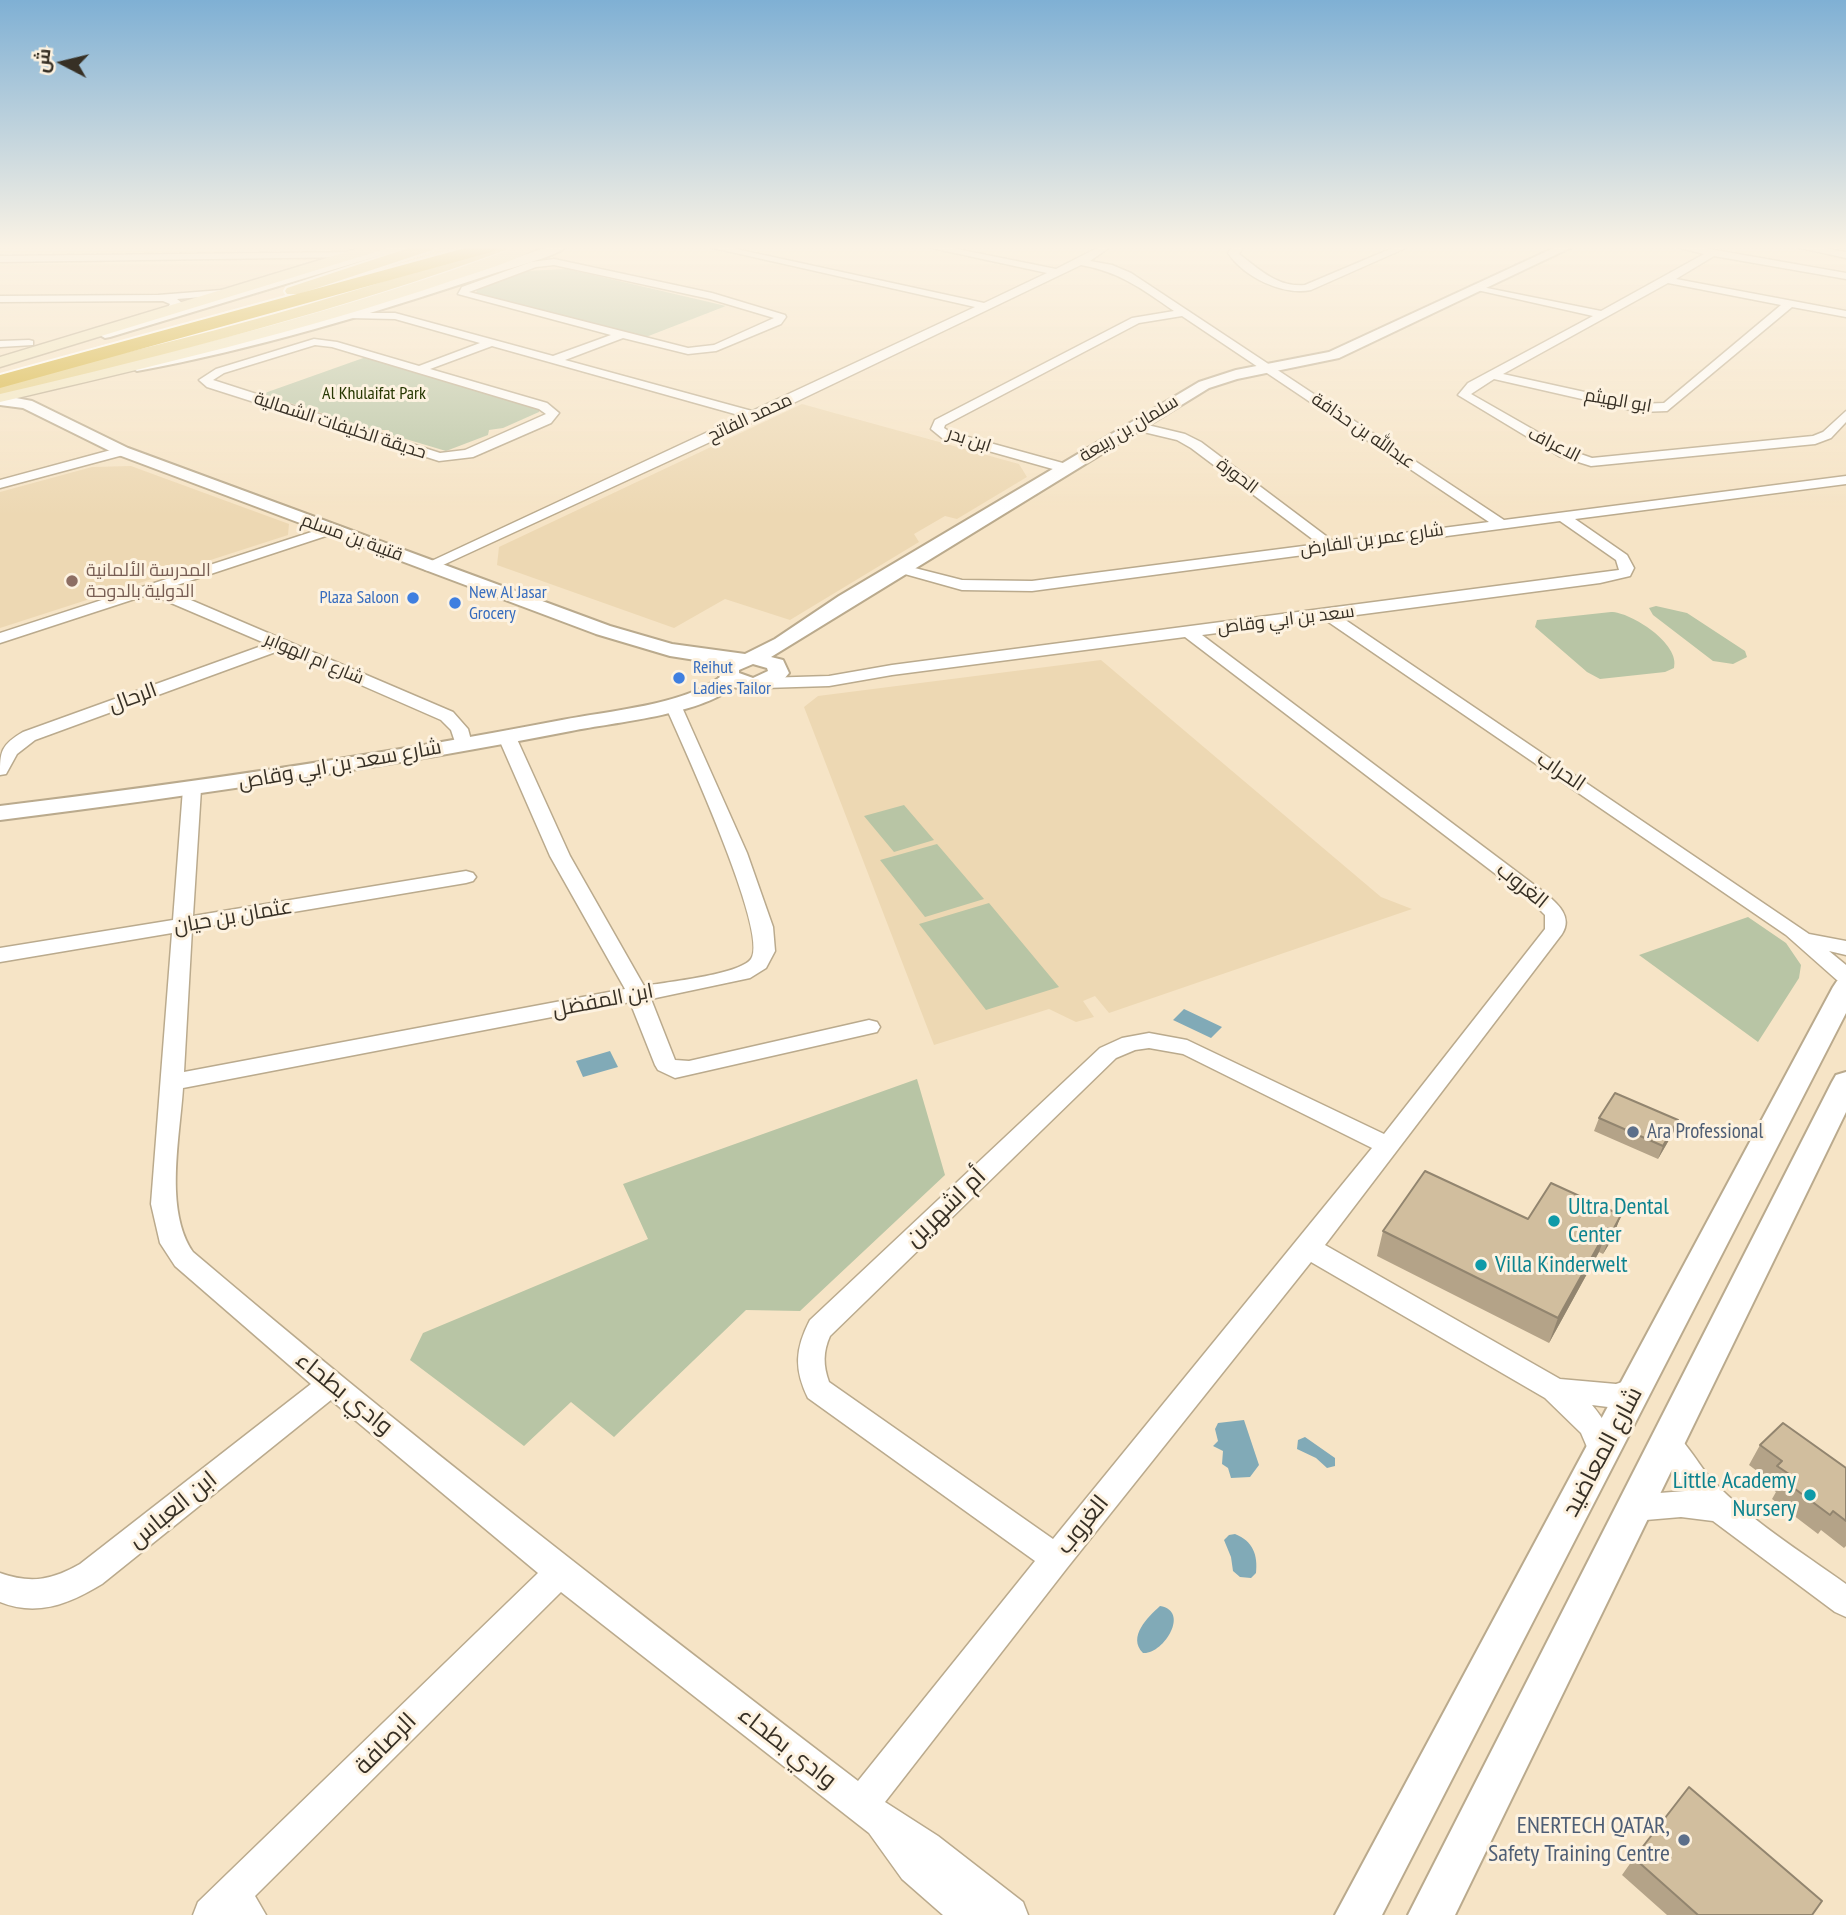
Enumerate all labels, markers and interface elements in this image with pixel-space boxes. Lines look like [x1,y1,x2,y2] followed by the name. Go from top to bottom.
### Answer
[28,28,98,98] north arrow
[29,47,56,74] text: ش
[322,383,426,405] park label: Al Khulaifat Park
[1583,384,1653,418] street label: ابو الهيثم
[251,388,429,464] street label: حديقة الخليفات الشمالية
[1307,388,1419,474] street label: عبدالله بن حذافة
[704,389,796,447] street label: محمد الفاتح
[1076,391,1182,467] street label: سلمان بن ربيعة
[944,423,994,457] street label: ابن بدر
[1524,423,1584,467] street label: الاعراف
[1212,453,1262,499] street label: الحورة
[298,510,406,566] street label: قتيبة بن مسلم
[1299,519,1445,561] street label: شارع عمر بن الفارض
[86,560,211,602] place label: المدرسة الألمانية الدولية بالدوحة
[64,573,80,589] marker: المدرسة الألمانية الدولية بالدوحة
[469,582,547,624] place label: New Al Jasar Grocery
[319,587,399,609] place label: Plaza Saloon
[405,590,421,606] marker: Plaza Saloon
[447,595,463,611] marker: New Al Jasar Grocery
[1216,601,1356,639] street label: سعد بن ابي وقاص
[261,628,367,690] street label: شارع ام الهوابر
[693,657,771,700] place label: Reihut Ladies Tailor
[671,670,687,686] marker: Reihut Ladies Tailor
[105,678,161,718] street label: الرحال
[236,735,444,795] street label: شارع سعد بن ابي وقاص
[1532,747,1590,797] street label: الحراب
[1491,858,1553,914] street label: الغروب
[172,894,294,940] street label: عثمان بن حيان
[551,979,655,1023] street label: ابن المفضل
[1647,1119,1763,1145] place label: Ara Professional
[1625,1124,1641,1140] marker: Ara Professional
[900,1163,992,1253] street label: أم اشهرين
[1568,1193,1669,1249] place label: Ultra Dental Center
[1546,1213,1562,1229] marker: Ultra Dental Center
[1495,1251,1628,1279] place label: Villa Kinderwelt
[1473,1257,1489,1273] marker: Villa Kinderwelt
[290,1346,398,1442] street label: وادي بطحاء
[1557,1382,1649,1522] street label: شارع المعاضيد
[123,1465,223,1555] street label: ابن العباس
[1673,1467,1796,1523] place label: Little Academy Nursery
[1802,1487,1818,1503] marker: Little Academy Nursery
[1051,1490,1115,1560] street label: الغروب
[732,1701,842,1795] street label: وادي بطحاء
[349,1707,423,1781] street label: الرصافة
[1488,1812,1670,1868] place label: ENERTECH QATAR, Safety Training Centre
[1676,1832,1692,1848] marker: ENERTECH QATAR, Safety Training Centre

